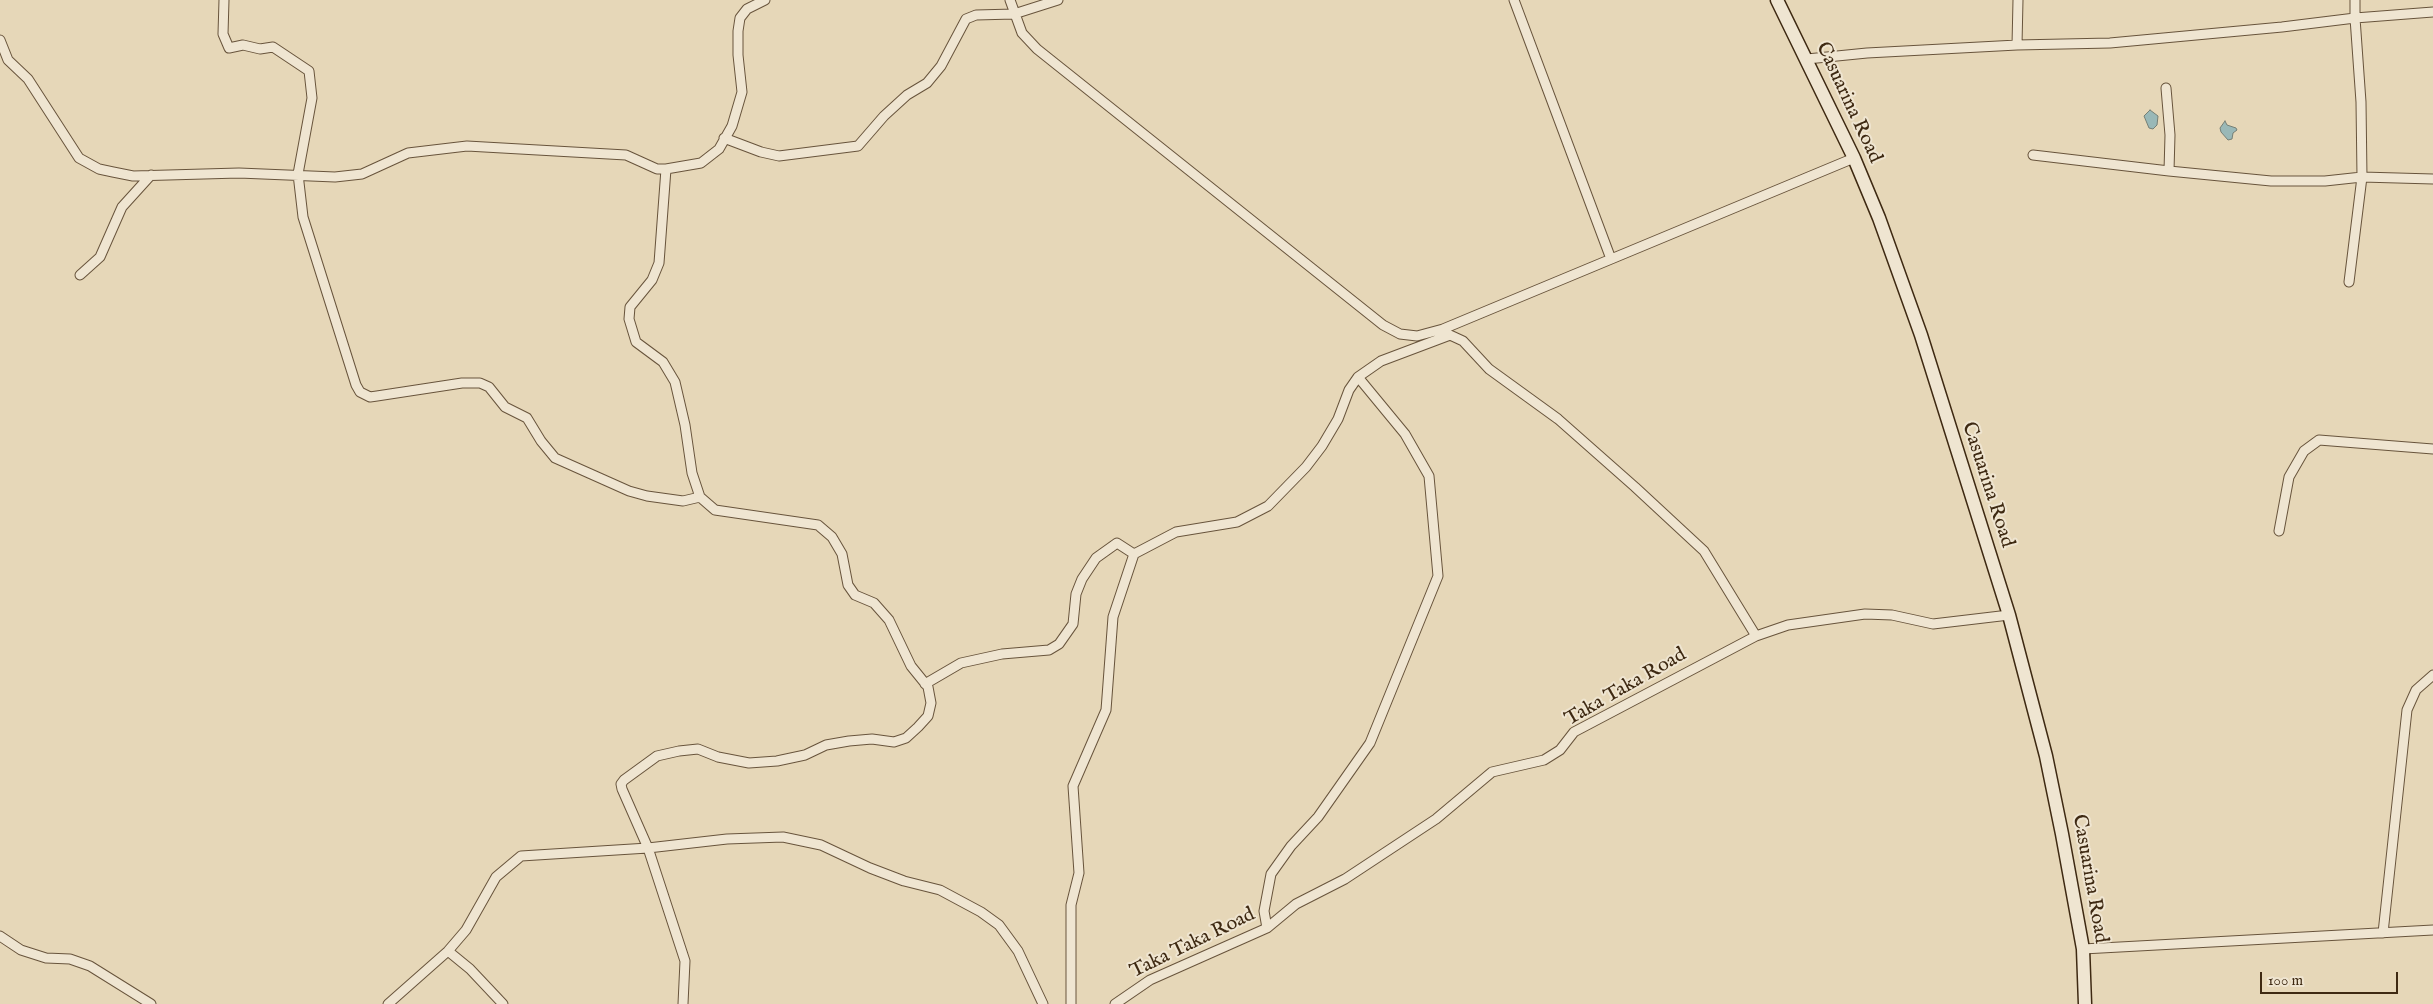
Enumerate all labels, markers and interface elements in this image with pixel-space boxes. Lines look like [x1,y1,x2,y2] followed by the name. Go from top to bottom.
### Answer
[1810,39,1886,167] street label: Casuarina Road
[1955,419,2019,551] street label: Casuarina Road
[1561,644,1691,732] street label: Taka Taka Road
[2066,813,2112,945] street label: Casuarina Road
[1127,903,1259,985] street label: Taka Taka Road
[2263,962,2400,994] scale bar
[2268,971,2303,990] text: 100 m

